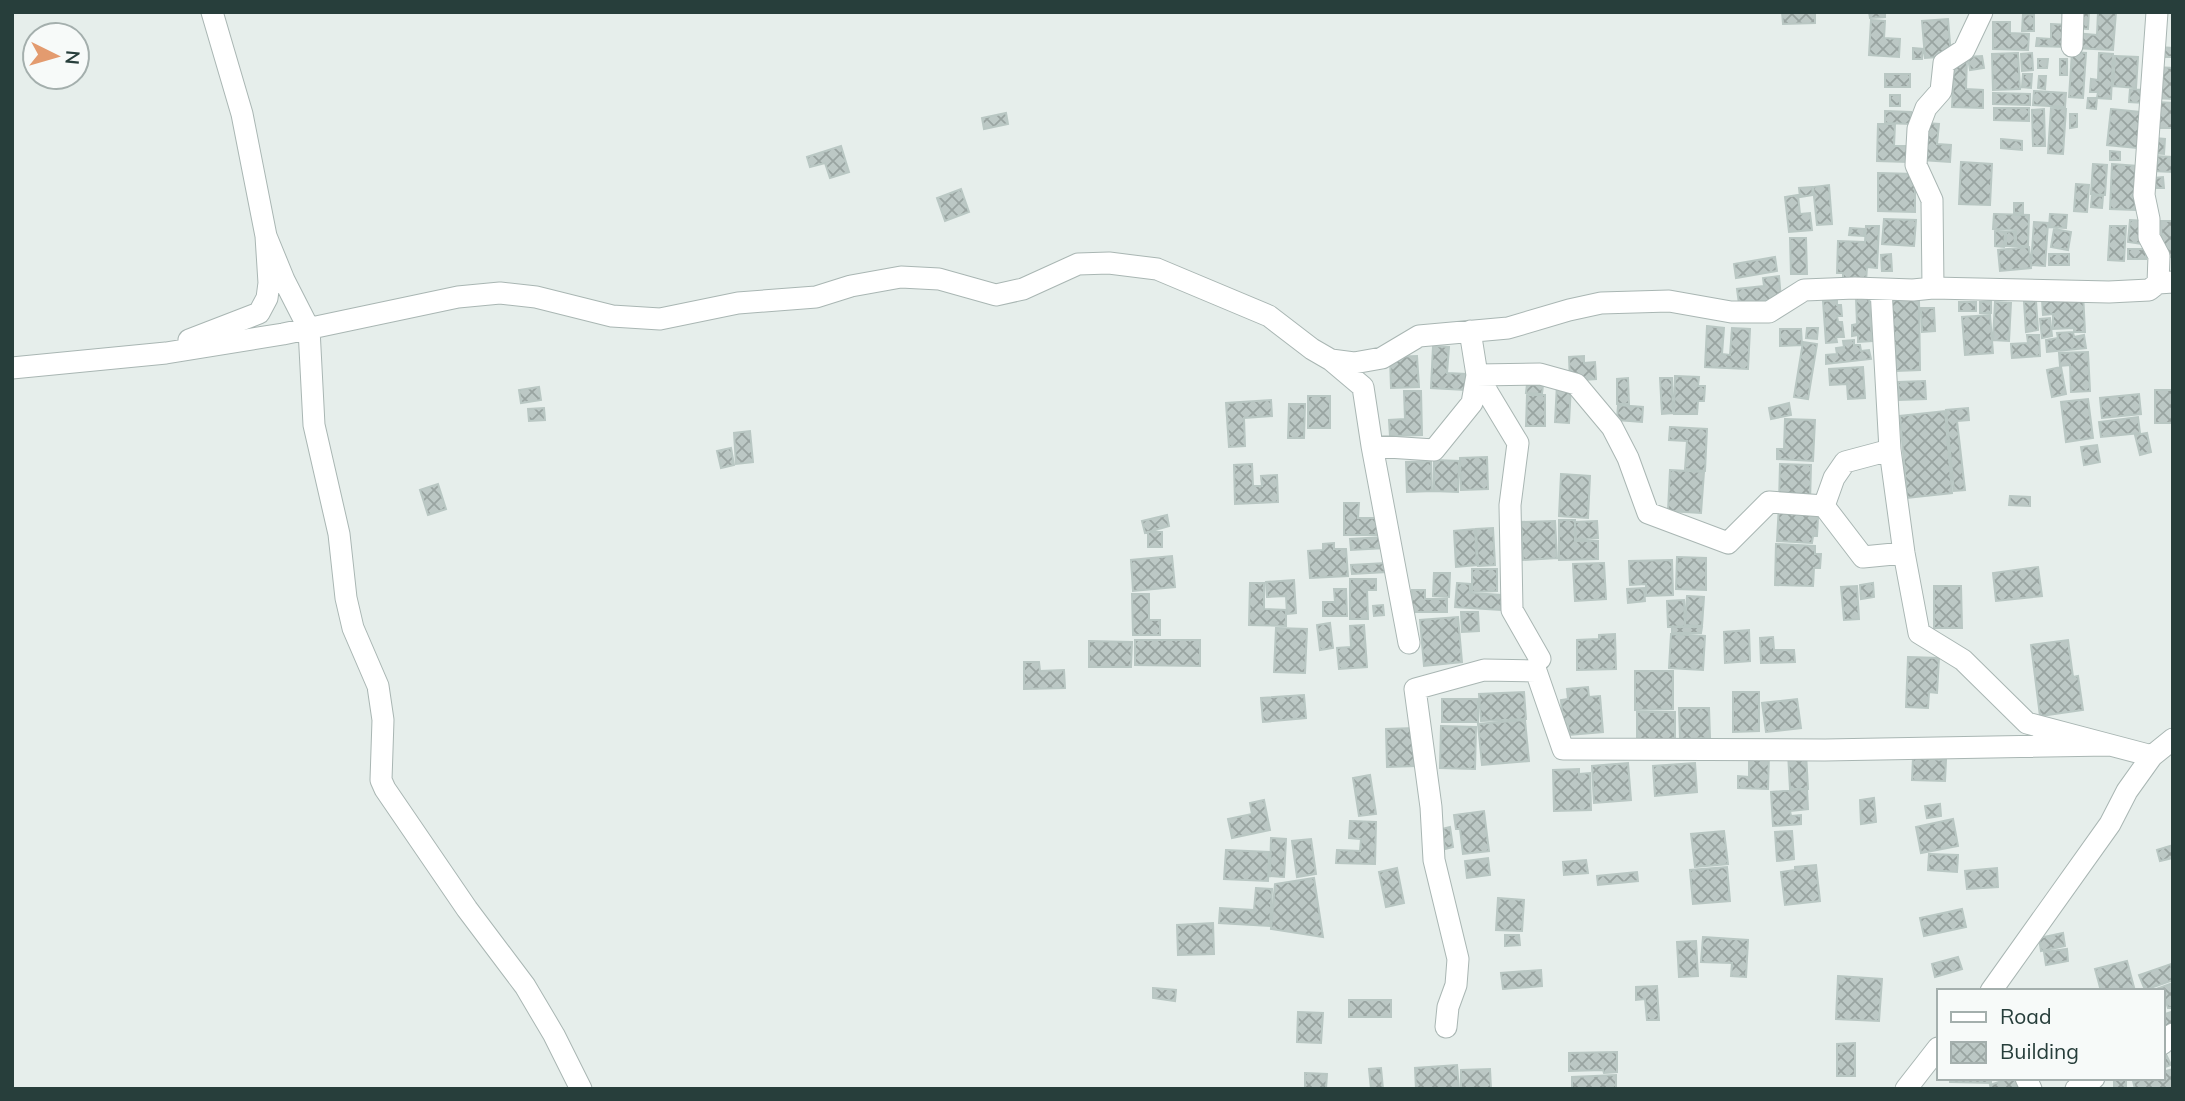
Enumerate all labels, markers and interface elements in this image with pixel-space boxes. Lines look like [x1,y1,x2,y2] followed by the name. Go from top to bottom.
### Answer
[21,21,91,91] north arrow
[60,49,86,66] text: N
[1937,989,2164,1080] legend
[2000,1003,2051,1029] text: Road
[2000,1038,2079,1064] text: Building

